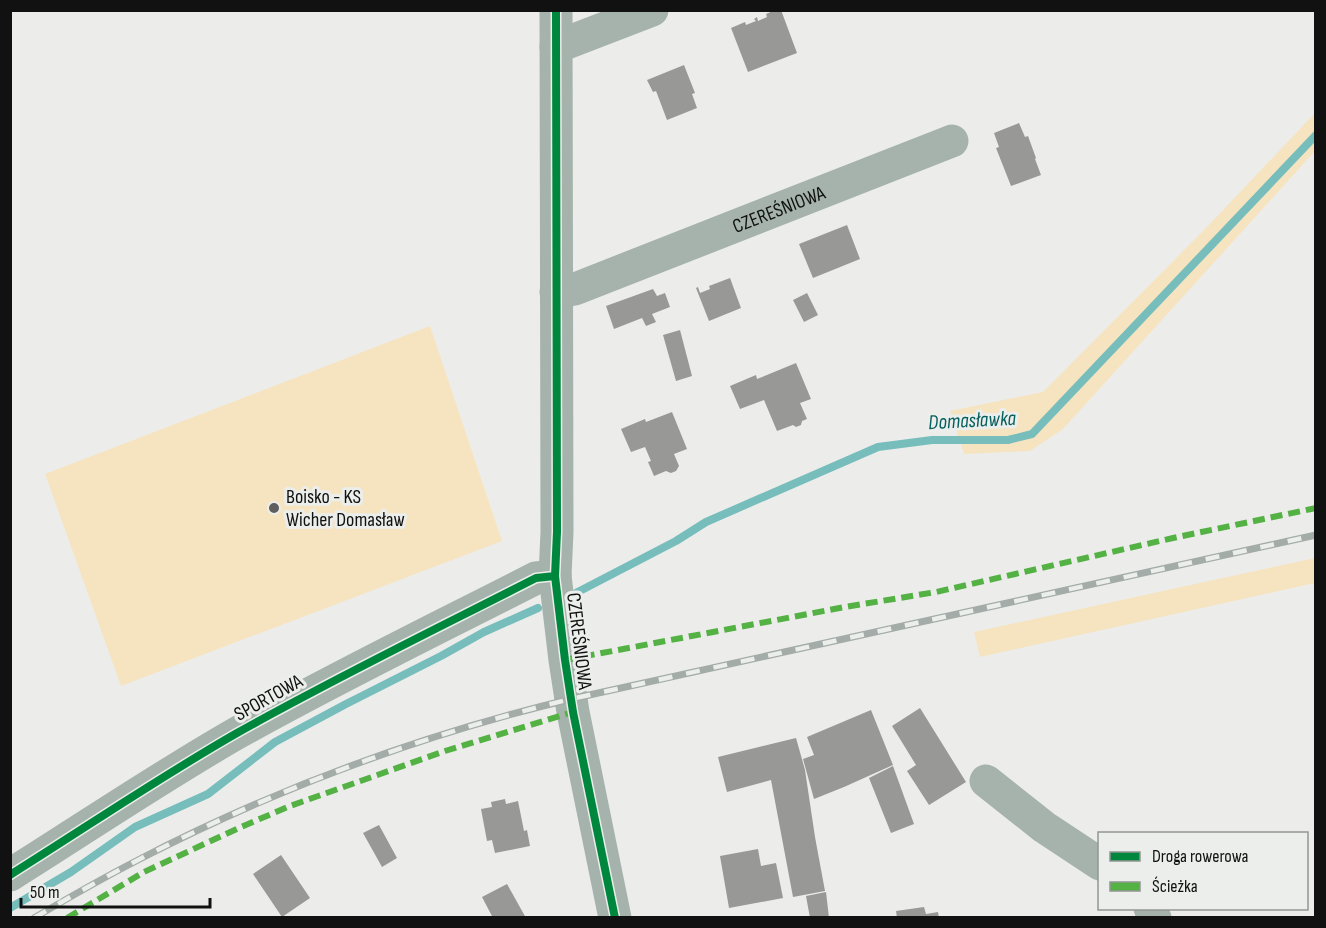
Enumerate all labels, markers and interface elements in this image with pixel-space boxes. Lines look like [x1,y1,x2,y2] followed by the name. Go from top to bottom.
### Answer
[729,181,829,239] street label: CZEREŚNIOWA
[928,406,1017,435] water label: Domasławka
[286,485,405,532] place label: Boisko - KS Wicher Domasław
[267,501,281,515] marker: Boisko - KS Wicher Domasław
[561,591,597,691] street label: CZEREŚNIOWA
[230,669,307,726] street label: SPORTOWA
[1098,832,1308,910] legend
[1152,846,1249,867] text: Droga rowerowa
[21,871,210,909] scale bar
[1152,876,1198,897] text: Ścieżka
[30,882,60,903] text: 50 m

